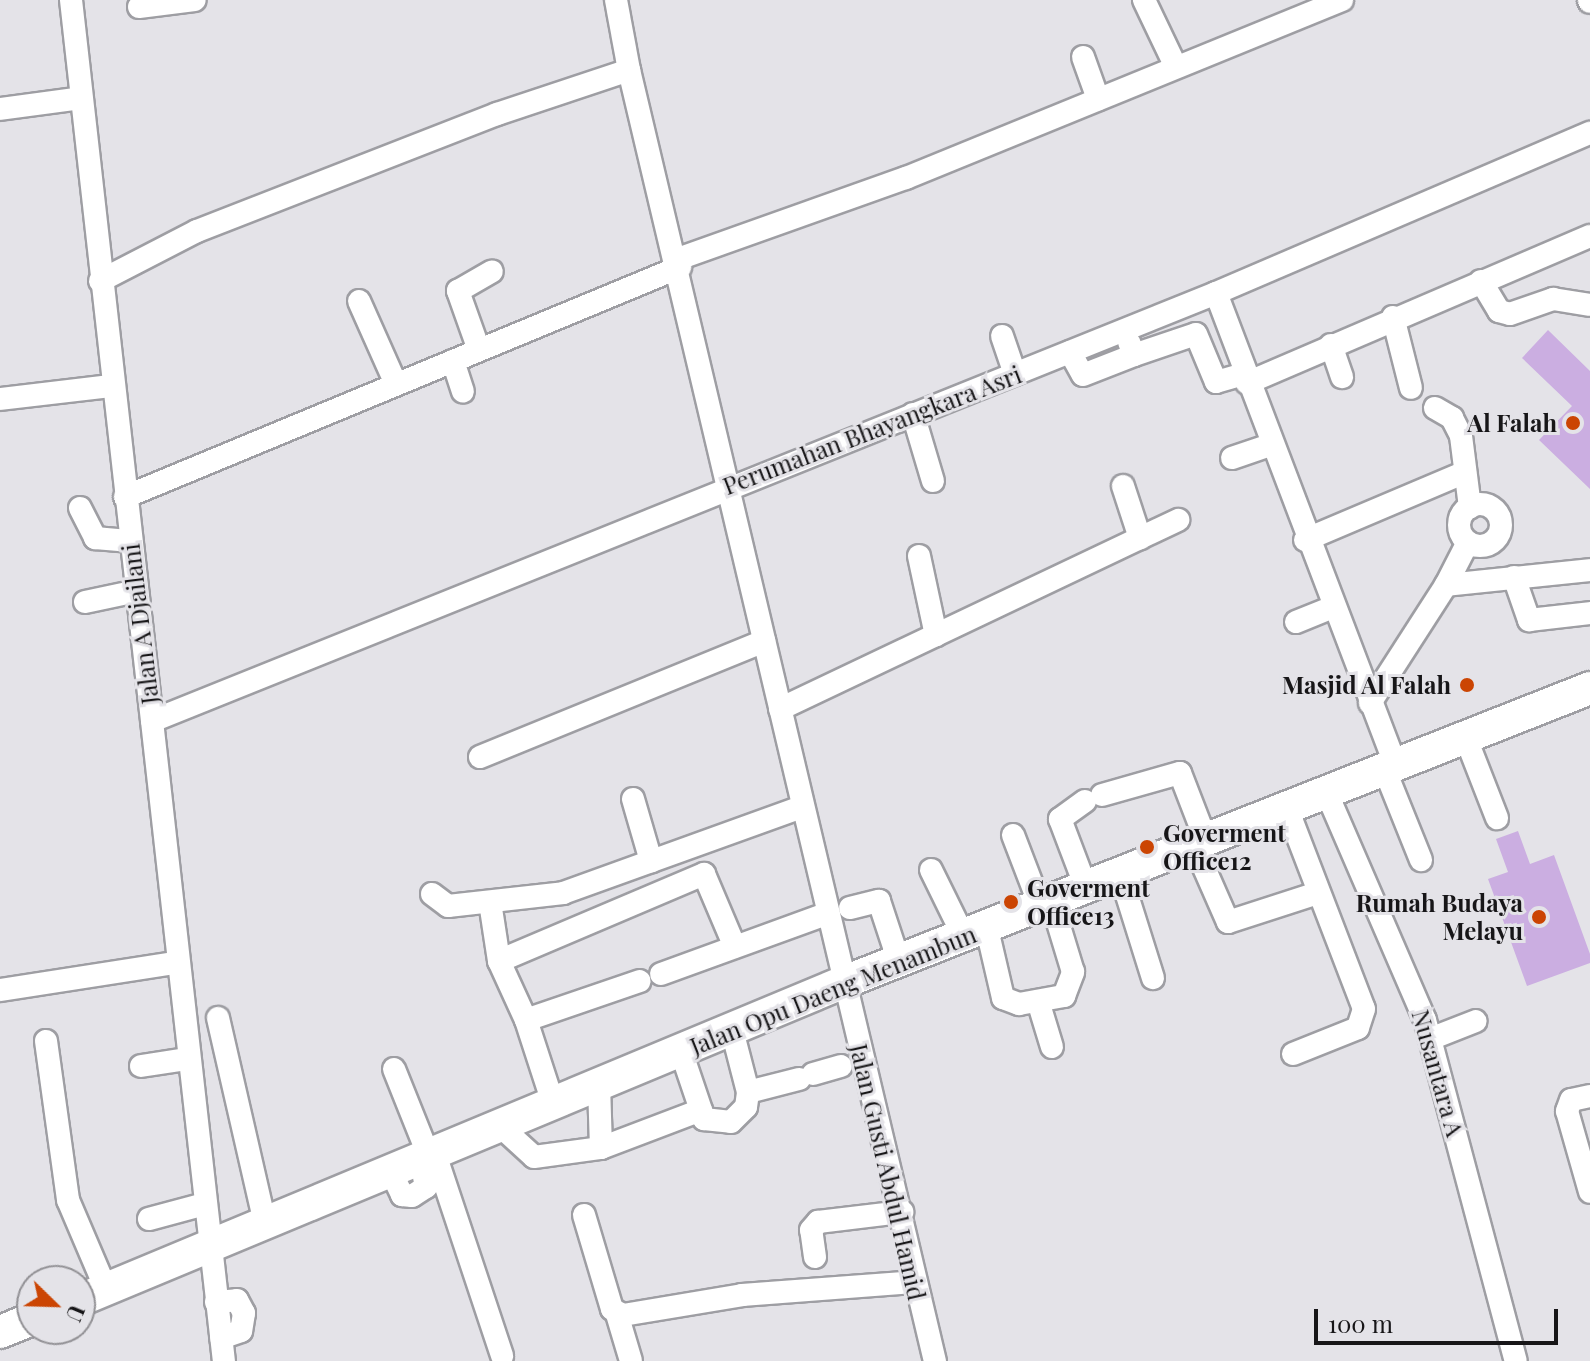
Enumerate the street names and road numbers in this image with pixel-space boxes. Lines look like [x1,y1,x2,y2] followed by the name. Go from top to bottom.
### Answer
[718,359,1026,501] street label: Perumahan Bhayangkara Asri
[116,542,164,706] street label: Jalan A Djailani
[686,919,980,1061] street label: Jalan Opu Daeng Menambun
[1406,1006,1470,1140] street label: Nusantara A
[844,1041,932,1303] street label: Jalan Gusti Abdul Hamid

